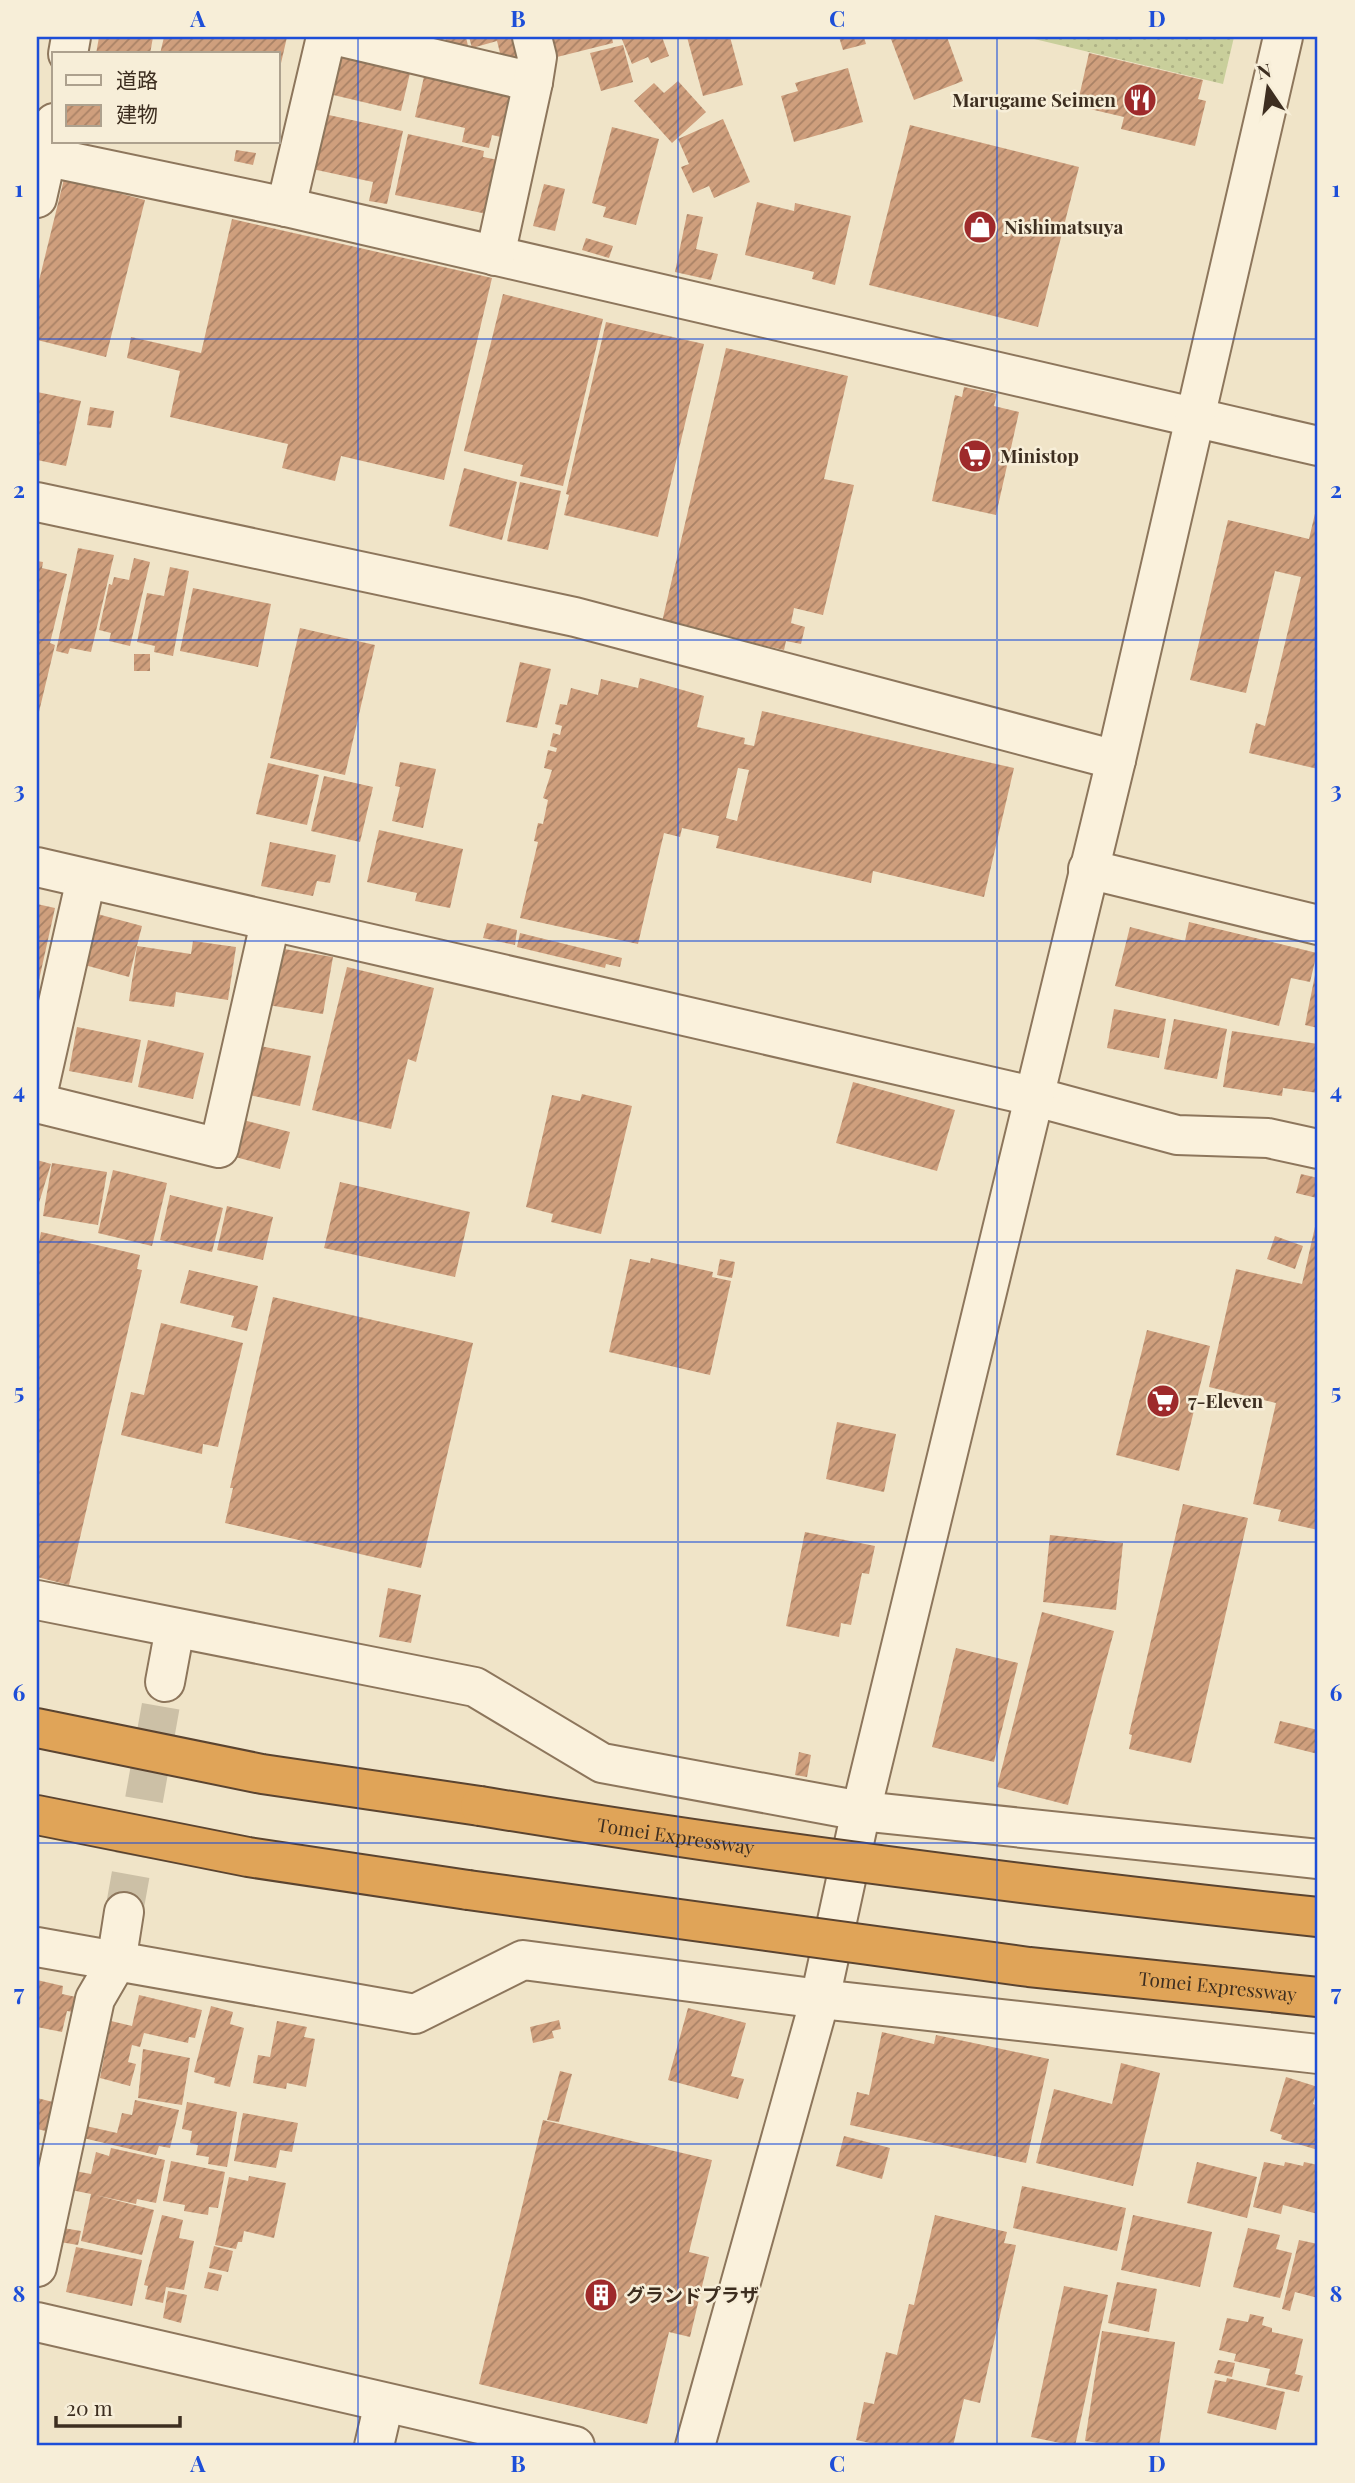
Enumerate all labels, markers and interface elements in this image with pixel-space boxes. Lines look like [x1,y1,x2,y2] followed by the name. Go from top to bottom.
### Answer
[189,2,206,33] text: A
[510,2,526,33] text: B
[829,2,845,33] text: C
[1148,2,1166,33] text: D
[52,52,280,144] legend
[1232,52,1302,122] north arrow
[1254,56,1274,85] text: N
[116,65,158,93] text: 道路
[1121,81,1159,119] restaurant icon: Marugame Seimen
[952,86,1116,112] place label: Marugame Seimen
[116,99,158,127] text: 建物
[15,172,24,203] text: 1
[1332,172,1341,203] text: 1
[961,208,999,246] shop icon: Nishimatsuya
[1004,213,1123,239] place label: Nishimatsuya
[956,437,994,475] supermarket icon: Ministop
[1000,442,1079,468] place label: Ministop
[13,473,25,504] text: 2
[1330,473,1342,504] text: 2
[13,773,25,804] text: 3
[1330,773,1342,804] text: 3
[13,1074,25,1105] text: 4
[1330,1074,1342,1105] text: 4
[14,1375,24,1406] text: 5
[1331,1375,1341,1406] text: 5
[1144,1382,1182,1420] supermarket icon: 7-Eleven
[1188,1387,1263,1413] place label: 7-Eleven
[13,1676,26,1707] text: 6
[1330,1676,1343,1707] text: 6
[595,1811,757,1860] street label: Tomei Expressway
[1137,1964,1299,2007] street label: Tomei Expressway
[14,1976,25,2007] text: 7
[1331,1976,1342,2007] text: 7
[582,2276,620,2314] building icon: グランドプラザ
[13,2277,25,2308] text: 8
[1330,2277,1342,2308] text: 8
[626,2281,759,2307] place label: グランドプラザ
[56,2385,180,2429] scale bar
[66,2393,113,2421] text: 20 m
[189,2447,206,2478] text: A
[510,2447,526,2478] text: B
[829,2447,845,2478] text: C
[1148,2447,1166,2478] text: D

